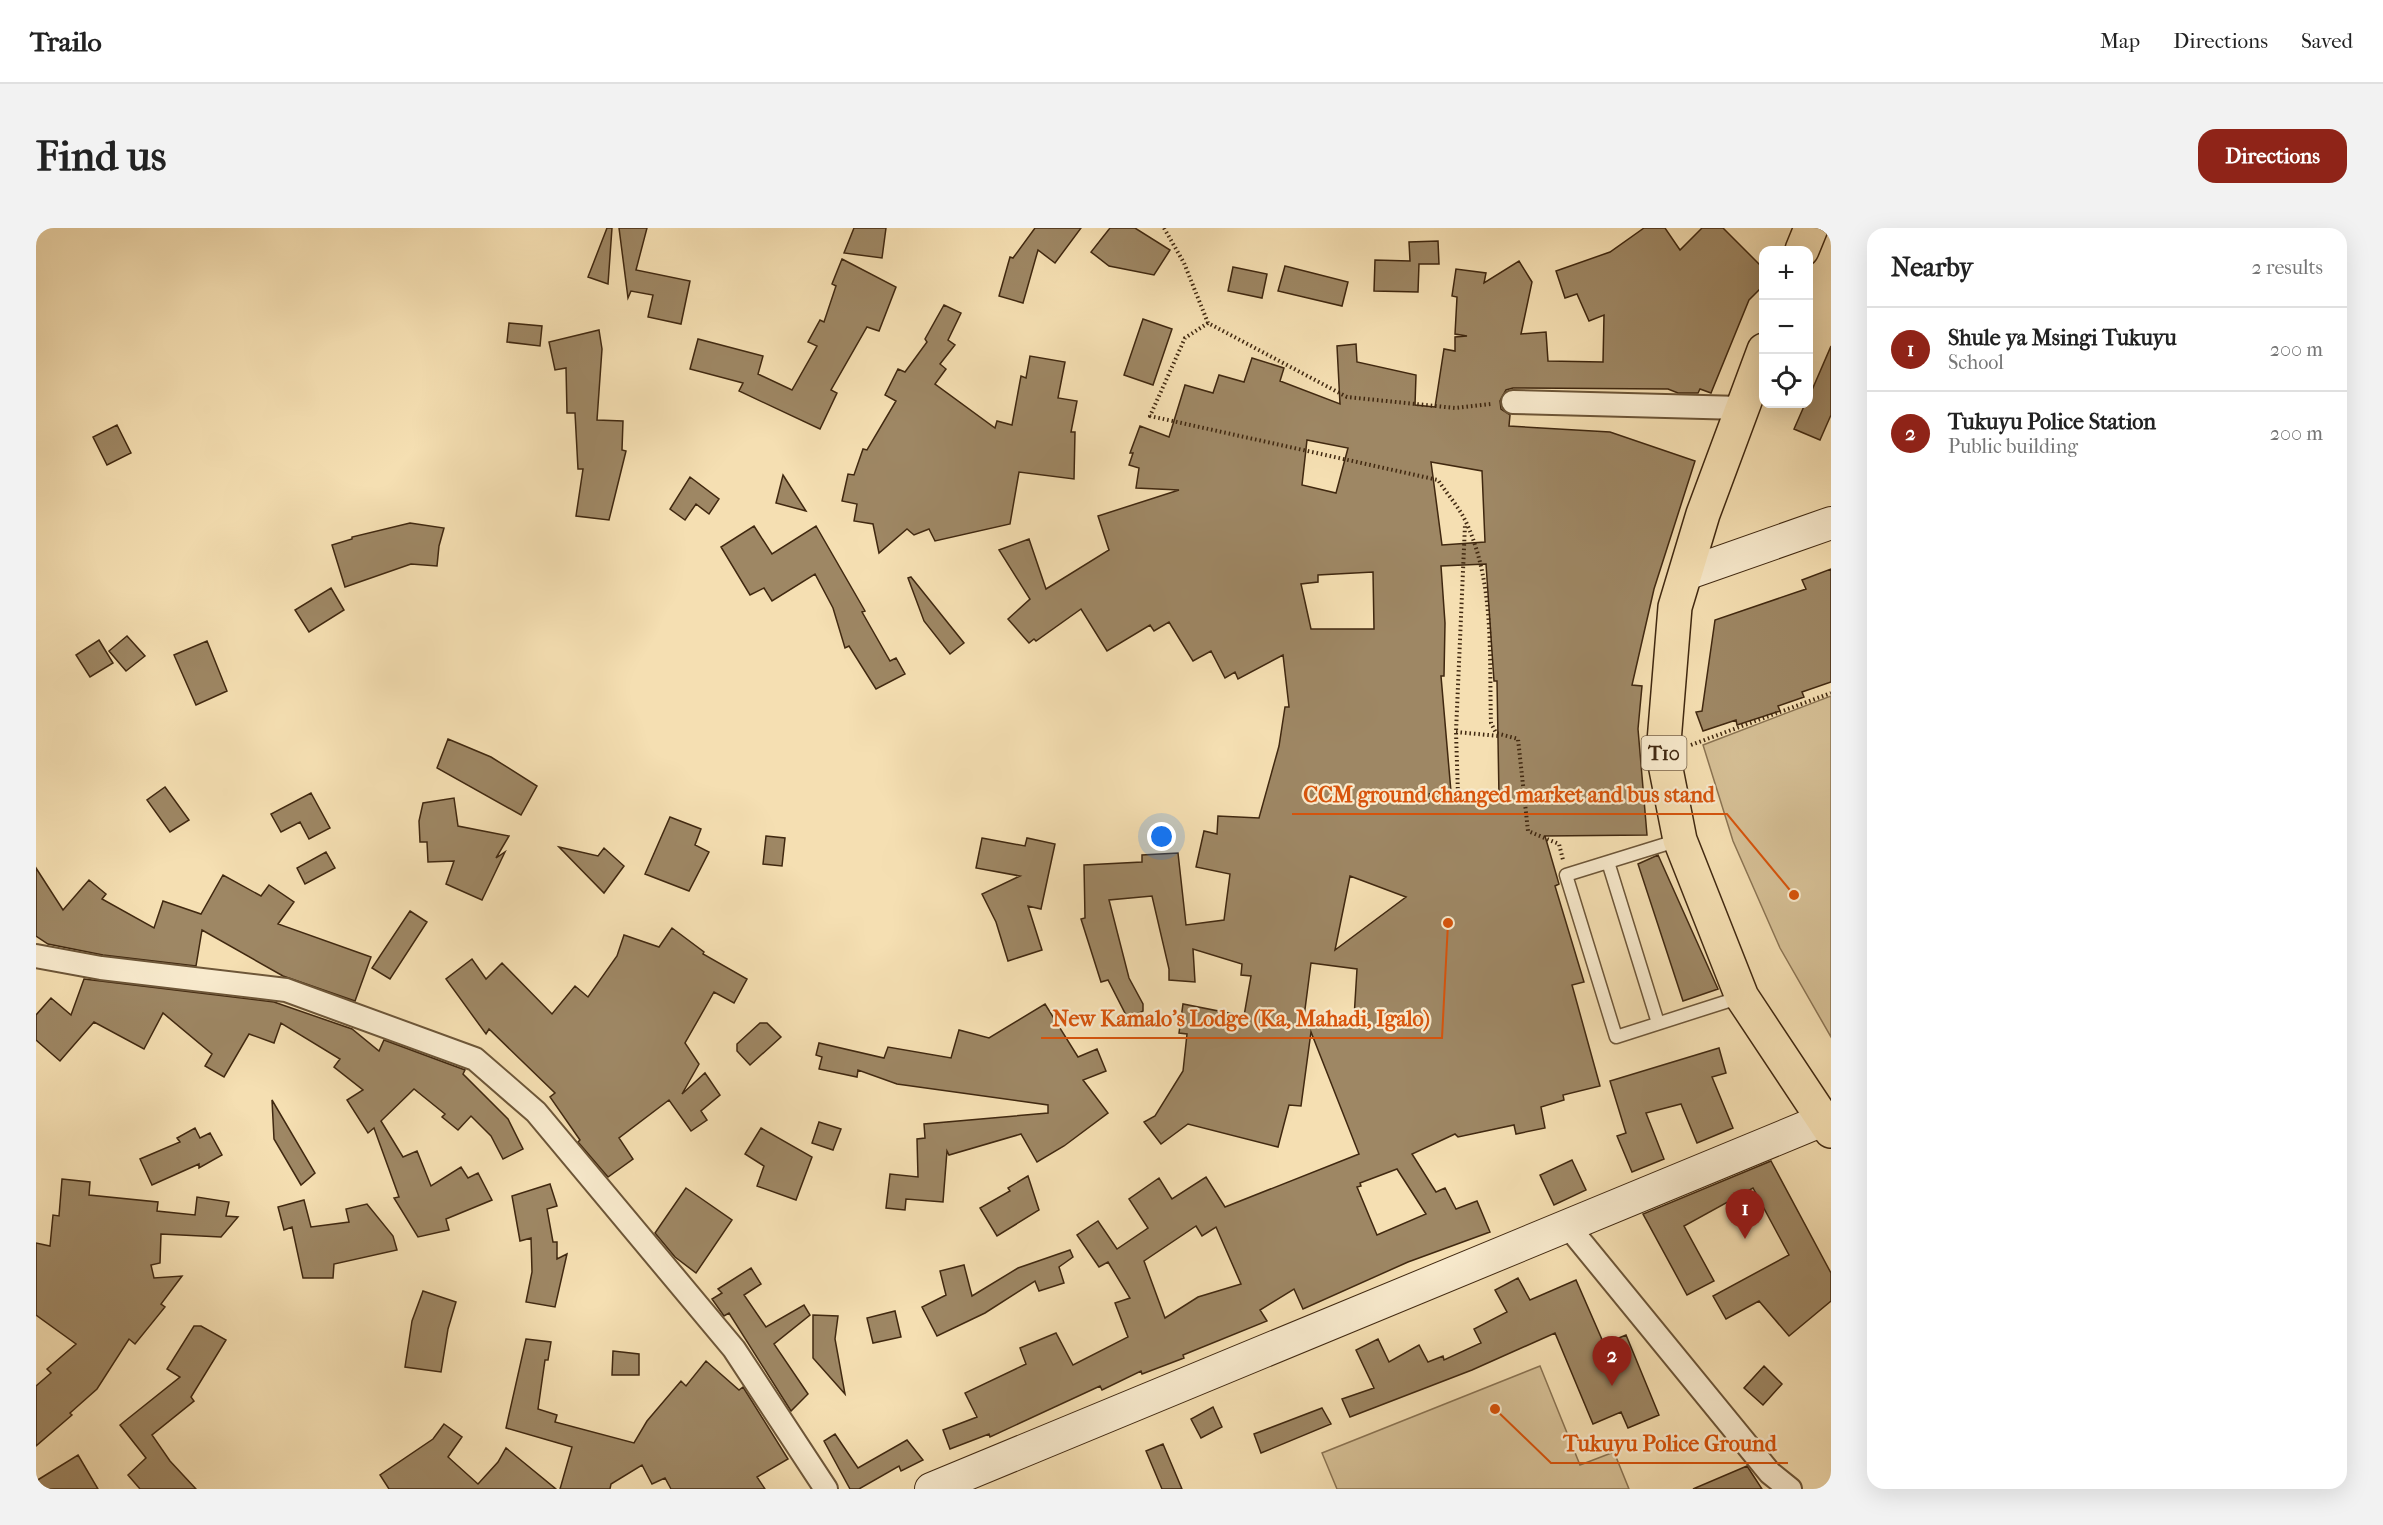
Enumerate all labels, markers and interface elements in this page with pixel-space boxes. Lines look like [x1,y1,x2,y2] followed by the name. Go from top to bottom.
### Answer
[30,25,102,58] text: Trailo
[2100,29,2140,53] text: Map
[2173,29,2268,53] text: Directions
[2301,29,2353,53] text: Saved
[2198,129,2347,183] button: Directions
[36,132,166,181] text: Find us
[1759,246,1813,408] map controls
[1759,246,1813,300] button: +
[1891,252,1973,283] text: Nearby
[2252,256,2323,279] text: 2 results
[1759,300,1813,354] button: −
[1948,325,2177,351] text: Shule ya Msingi Tukuyu
[1907,338,1914,361] text: 1
[2270,338,2323,361] text: 200 m
[1948,351,2004,374] text: School
[1759,354,1813,408] button: locate
[1948,409,2156,435] text: Tukuyu Police Station
[1905,422,1916,445] text: 2
[2270,422,2323,445] text: 200 m
[1948,435,2078,458] text: Public building
[1642,736,1686,770] road number: T10
[1292,774,1727,814] callout: CCM ground changed market and bus stand
[1303,782,1716,808] text: CCM ground changed market and bus stand
[1147,822,1176,851] your location
[1041,998,1442,1038] callout: New Kamalo's Lodge (Ka, Mahadi, Igalo)
[1052,1006,1430,1032] text: New Kamalo's Lodge (Ka, Mahadi, Igalo)
[1726,1190,1764,1239] pin: 1
[1592,1336,1632,1386] pin: 2
[1551,1423,1788,1463] callout: Tukuyu Police Ground
[1562,1431,1778,1457] text: Tukuyu Police Ground

